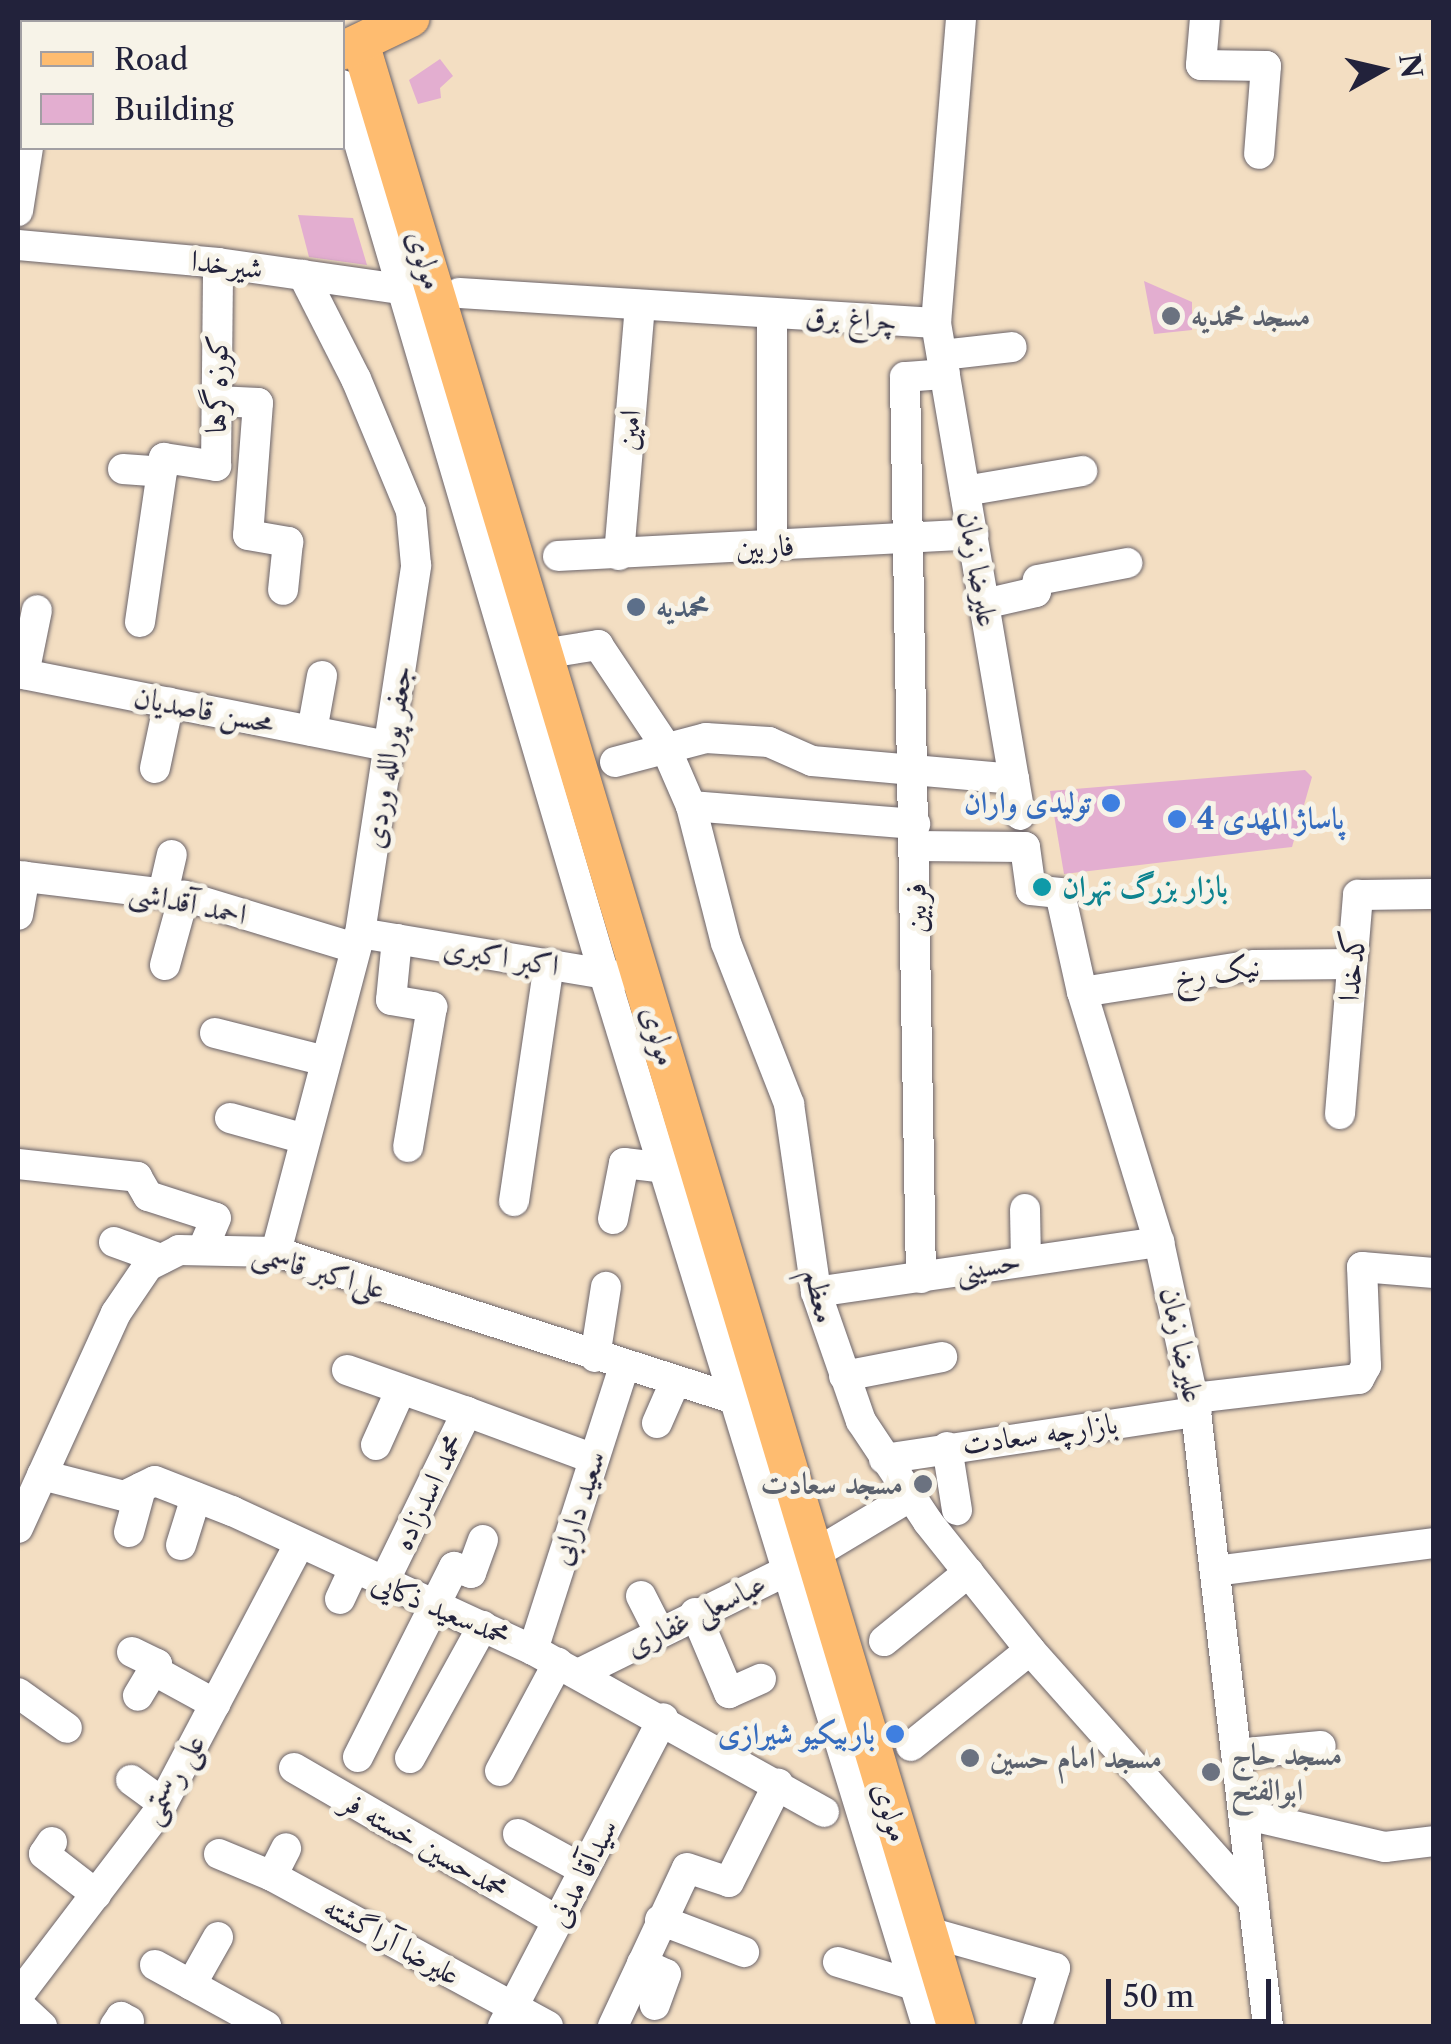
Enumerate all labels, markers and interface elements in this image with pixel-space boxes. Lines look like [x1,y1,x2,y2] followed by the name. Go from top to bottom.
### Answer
[20,20,345,150] legend
[1331,20,1431,120] north arrow
[114,41,188,78] text: Road
[1392,51,1429,80] text: N
[114,91,234,128] text: Building
[399,226,451,294] street label: مولوی
[189,243,265,287] street label: شیرخدا
[1191,298,1310,334] place label: مسجد محمدیه
[804,299,898,339] street label: چراغ برق
[1160,305,1182,327] marker: مسجد محمدیه
[198,334,236,434] street label: کوزه‌گرها
[609,408,649,452] street label: امین
[950,508,1006,630] street label: علیرضا زمان
[735,527,795,567] street label: فاربین
[656,589,709,625] place label: محمدیه
[625,596,647,618] marker: محمدیه
[356,663,420,851] street label: جعفر پورالله وردی
[131,679,277,741] street label: محسن قاصدیان
[964,785,1091,821] place label: تولیدی واران
[1100,792,1122,814] marker: تولیدی واران
[1197,801,1344,837] place label: پاساژ المهدی 4
[1166,808,1188,830] marker: پاساژ المهدی 4
[1062,869,1228,905] place label: بازار بزرگ تهران
[126,873,250,933] street label: احمد آقداشی
[1031,876,1053,898] marker: بازار بزرگ تهران
[898,883,934,933] street label: فربین
[1331,929,1373,1003] street label: کدخدا
[441,930,561,984] street label: اکبر اکبری
[1171,948,1263,996] street label: نیک رخ
[633,1002,685,1070] street label: مولوی
[248,1235,390,1307] street label: علی‌اکبر قاسمی
[952,1243,1024,1289] street label: حسینی
[797,1265,843,1327] street label: معظم
[1152,1284,1212,1406] street label: علیرضا زمان
[960,1405,1120,1463] street label: بازارچه سعادت
[384,1428,472,1556] street label: محمد اسدزاده
[543,1446,613,1570] street label: سعید دارابی
[760,1466,903,1502] place label: مسجد سعادت
[912,1473,934,1495] marker: مسجد سعادت
[367,1564,515,1654] street label: محمدسعید ذکایی
[620,1566,772,1664] street label: عباسعلی غفاری
[718,1716,875,1752] place label: باربیکیو شیرازی
[884,1723,906,1745] marker: باربیکیو شیرازی
[133,1728,213,1830] street label: علی رستمی
[1231,1737,1342,1808] place label: مسجد حاج ابوالفتح
[990,1740,1162,1776] place label: مسجد امام حسین
[959,1747,981,1769] marker: مسجد امام حسین
[1200,1761,1222,1783] marker: مسجد حاج ابوالفتح
[865,1778,917,1846] street label: مولوی
[335,1783,515,1907] street label: محمدحسین خسته فر
[541,1813,625,1933] street label: سیدآقا مدنی
[318,1889,466,1993] street label: علیرضا آراگشته
[1111,1959,1276,2021] scale bar
[1123,1978,1194,2015] text: 50 m

